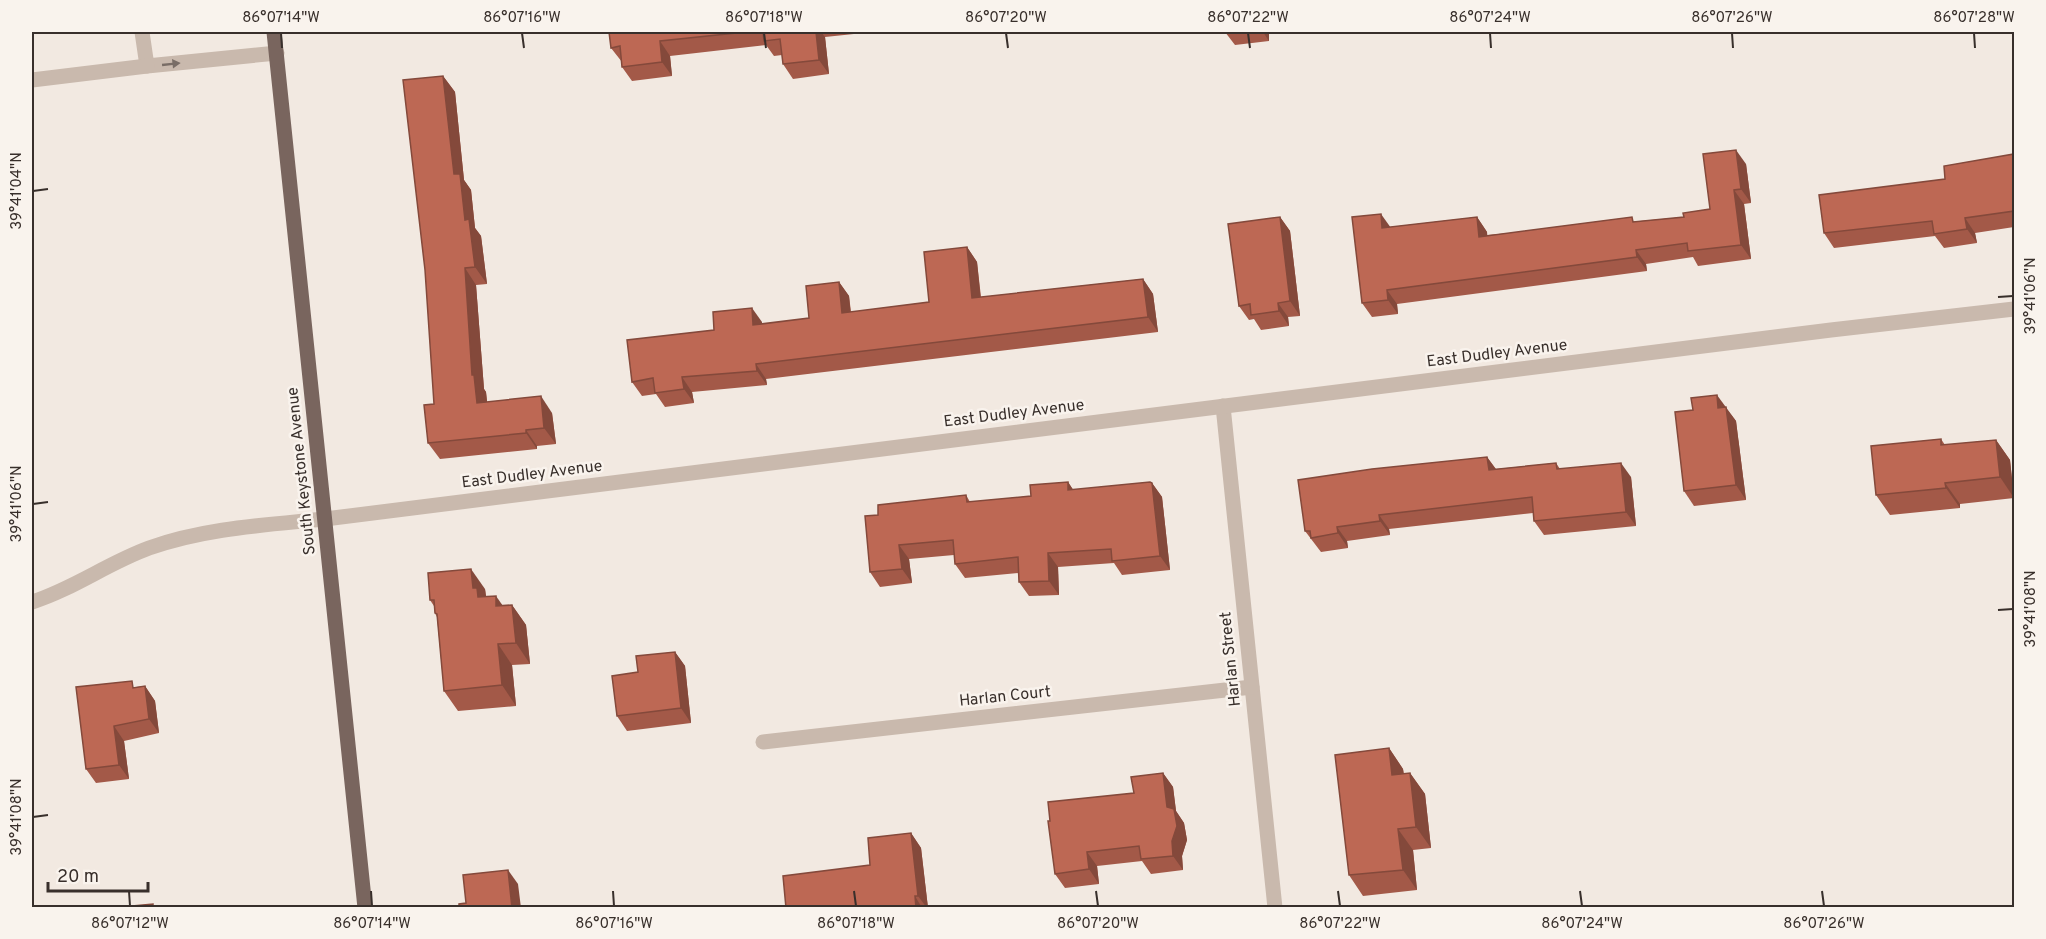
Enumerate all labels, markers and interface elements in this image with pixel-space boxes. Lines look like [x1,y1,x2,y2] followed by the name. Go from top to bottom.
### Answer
[242,9,320,28] text: 86°07'14"W
[483,9,561,28] text: 86°07'16"W
[725,9,803,28] text: 86°07'18"W
[965,9,1047,28] text: 86°07'20"W
[1207,9,1289,28] text: 86°07'22"W
[1449,9,1531,28] text: 86°07'24"W
[1691,9,1773,28] text: 86°07'26"W
[1933,9,2015,28] text: 86°07'28"W
[161,59,180,69] one-way arrow
[8,152,27,230] text: 39°41'04"N
[2022,257,2041,335] text: 39°41'06"N
[1426,335,1568,373] street label: East Dudley Avenue
[283,386,321,556] street label: South Keystone Avenue
[943,395,1085,433] street label: East Dudley Avenue
[461,456,603,494] street label: East Dudley Avenue
[8,465,27,543] text: 39°41'06"N
[2022,570,2041,648] text: 39°41'08"N
[1216,611,1246,707] street label: Harlan Street
[958,682,1052,712] street label: Harlan Court
[8,778,27,856] text: 39°41'08"N
[48,855,148,893] scale bar
[57,866,99,889] text: 20 m
[91,915,169,934] text: 86°07'12"W
[333,915,411,934] text: 86°07'14"W
[575,915,653,934] text: 86°07'16"W
[817,915,895,934] text: 86°07'18"W
[1057,915,1139,934] text: 86°07'20"W
[1299,915,1381,934] text: 86°07'22"W
[1541,915,1623,934] text: 86°07'24"W
[1783,915,1865,934] text: 86°07'26"W

